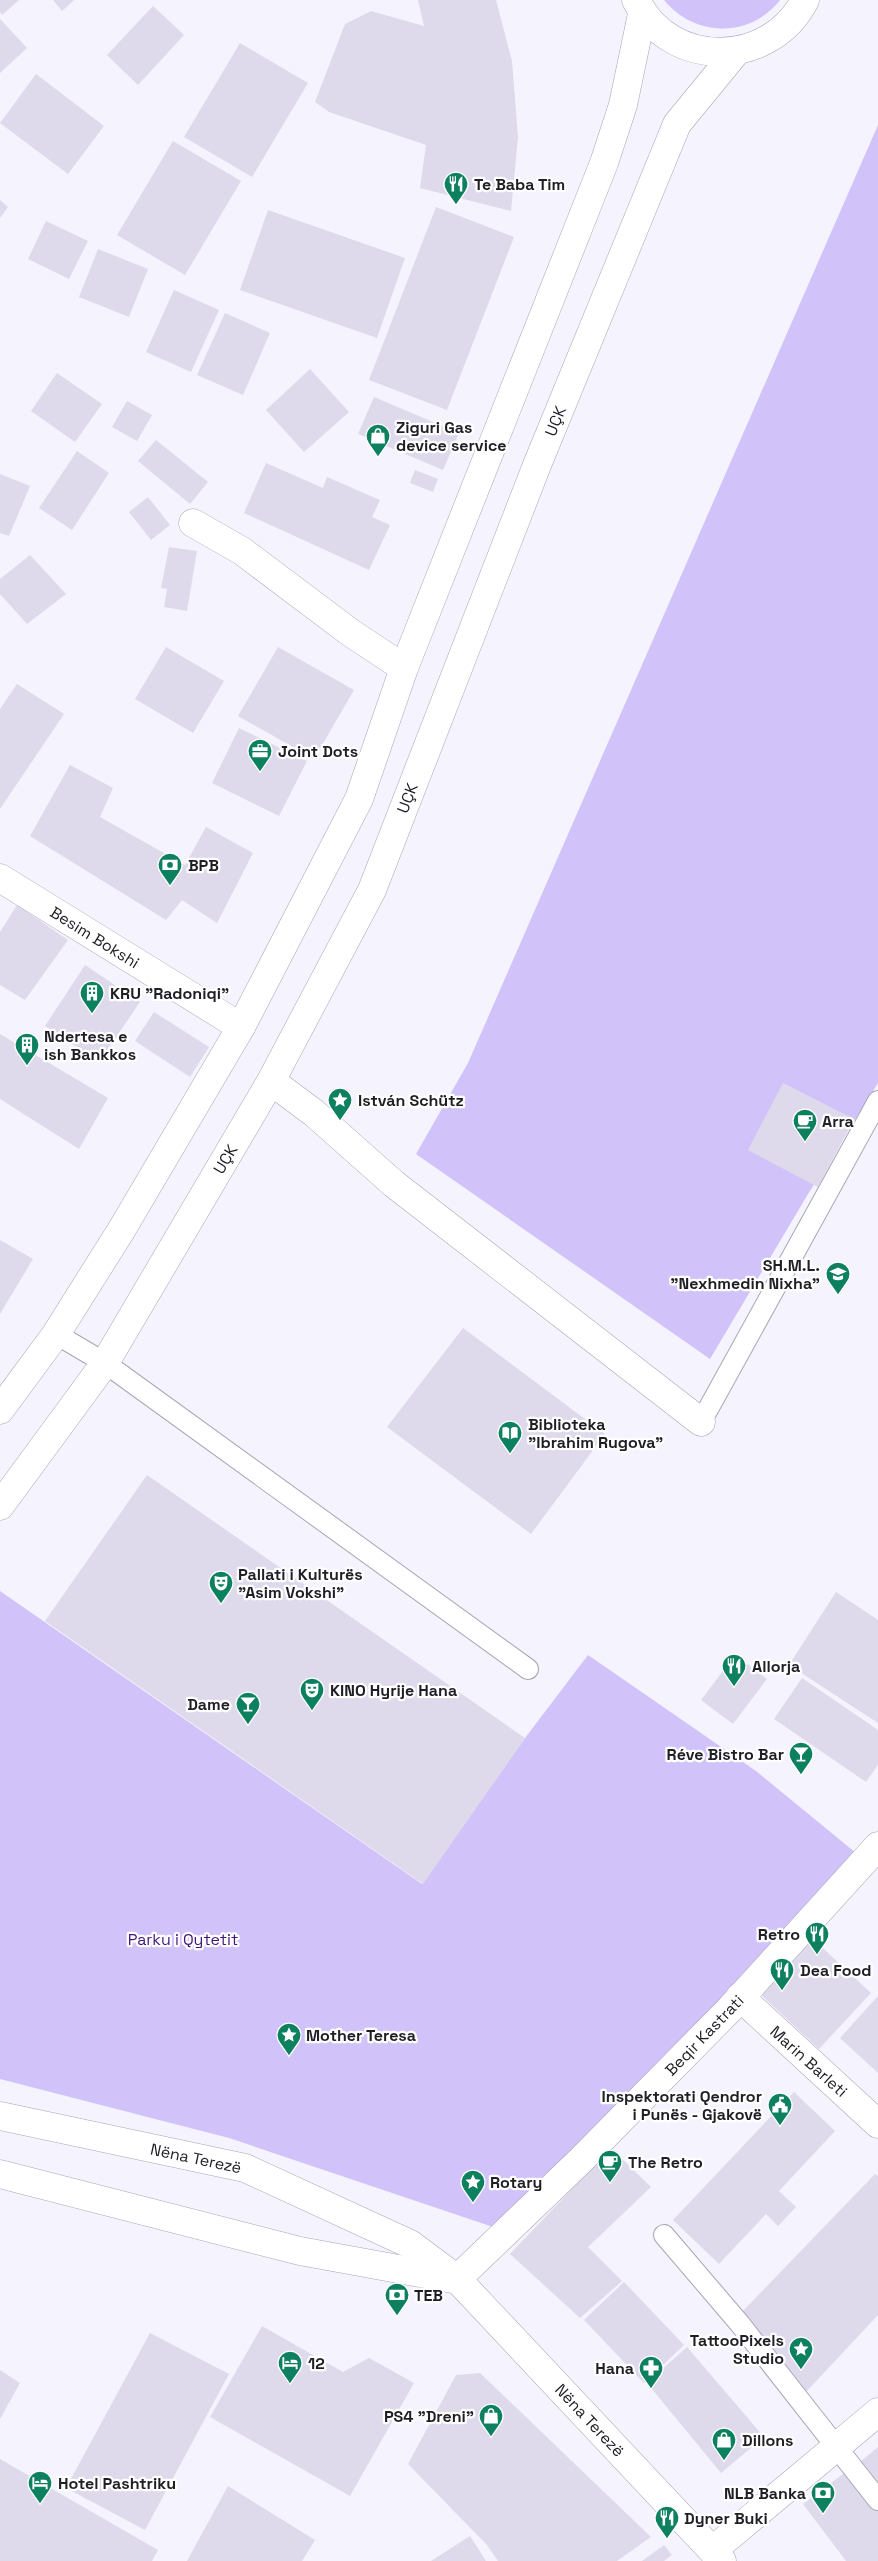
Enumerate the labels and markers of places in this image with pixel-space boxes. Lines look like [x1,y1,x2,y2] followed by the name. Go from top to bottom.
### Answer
[443,171,469,205] restaurant icon: Te Baba Tim
[474,174,565,195] place label: Te Baba Tim
[396,417,507,456] place label: Ziguri Gas device service
[365,423,391,457] shop icon: Ziguri Gas device service
[247,738,273,772] office icon: Joint Dots
[278,741,358,762] place label: Joint Dots
[157,852,183,886] bank icon: BPB
[188,855,219,876] place label: BPB
[79,980,105,1014] building icon: KRU "Radoniqi"
[110,983,229,1004] place label: KRU "Radoniqi"
[44,1026,136,1065] place label: Ndertesa e ish Bankkos
[14,1032,40,1066] building icon: Ndertesa e ish Bankkos
[327,1087,353,1121] place icon: István Schütz
[358,1090,464,1111] place label: István Schütz
[792,1108,818,1142] cafe icon: Arra
[822,1111,854,1132] place label: Arra
[670,1255,820,1294] place label: SH.M.L. "Nexhmedin Nixha"
[825,1261,851,1295] school or university icon: SH.M.L. "Nexhmedin Nixha"
[528,1414,663,1453] place label: Biblioteka "Ibrahim Rugova"
[497,1420,523,1454] library icon: Biblioteka "Ibrahim Rugova"
[238,1564,363,1603] place label: Pallati i Kulturës "Asim Vokshi"
[208,1570,234,1604] theatre icon: Pallati i Kulturës "Asim Vokshi"
[721,1653,747,1687] restaurant icon: Allorja
[752,1656,800,1677] place label: Allorja
[299,1677,325,1711] theatre icon: KINO Hyrije Hana
[330,1680,457,1701] place label: KINO Hyrije Hana
[235,1691,261,1725] bar icon: Dame
[187,1694,230,1715] place label: Dame
[788,1741,814,1775] bar icon: Réve Bistro Bar
[667,1744,784,1765] place label: Réve Bistro Bar
[804,1921,830,1955] restaurant icon: Retro
[758,1924,800,1945] place label: Retro
[769,1957,795,1991] restaurant icon: Dea Food
[800,1960,871,1981] place label: Dea Food
[276,2022,302,2056] place icon: Mother Teresa
[306,2025,416,2046] place label: Mother Teresa
[602,2086,762,2125] place label: Inspektorati Qendror i Punës - Gjakovë
[767,2092,793,2126] public building icon: Inspektorati Qendror i Punës - Gjakovë
[597,2149,623,2183] cafe icon: The Retro
[628,2152,703,2173] place label: The Retro
[460,2169,486,2203] place icon: Rotary
[490,2172,542,2193] place label: Rotary
[384,2282,410,2316] bank icon: TEB
[414,2285,443,2306] place label: TEB
[690,2330,784,2369] place label: TattooPixels Studio
[788,2336,814,2370] place icon: TattooPixels Studio
[277,2350,303,2384] hotel icon: 12
[308,2353,325,2374] place label: 12
[638,2355,664,2389] pharmacy icon: Hana
[595,2358,634,2379] place label: Hana
[478,2403,504,2437] shop icon: PS4 "Dreni"
[384,2406,474,2427] place label: PS4 "Dreni"
[711,2427,737,2461] shop icon: Dillons
[742,2430,793,2451] place label: Dillons
[27,2470,53,2504] hotel icon: Hotel Pashtriku
[58,2473,176,2494] place label: Hotel Pashtriku
[810,2480,836,2514] bank icon: NLB Banka
[724,2483,806,2504] place label: NLB Banka
[654,2505,680,2539] restaurant icon: Dyner Buki
[684,2508,768,2529] place label: Dyner Buki

